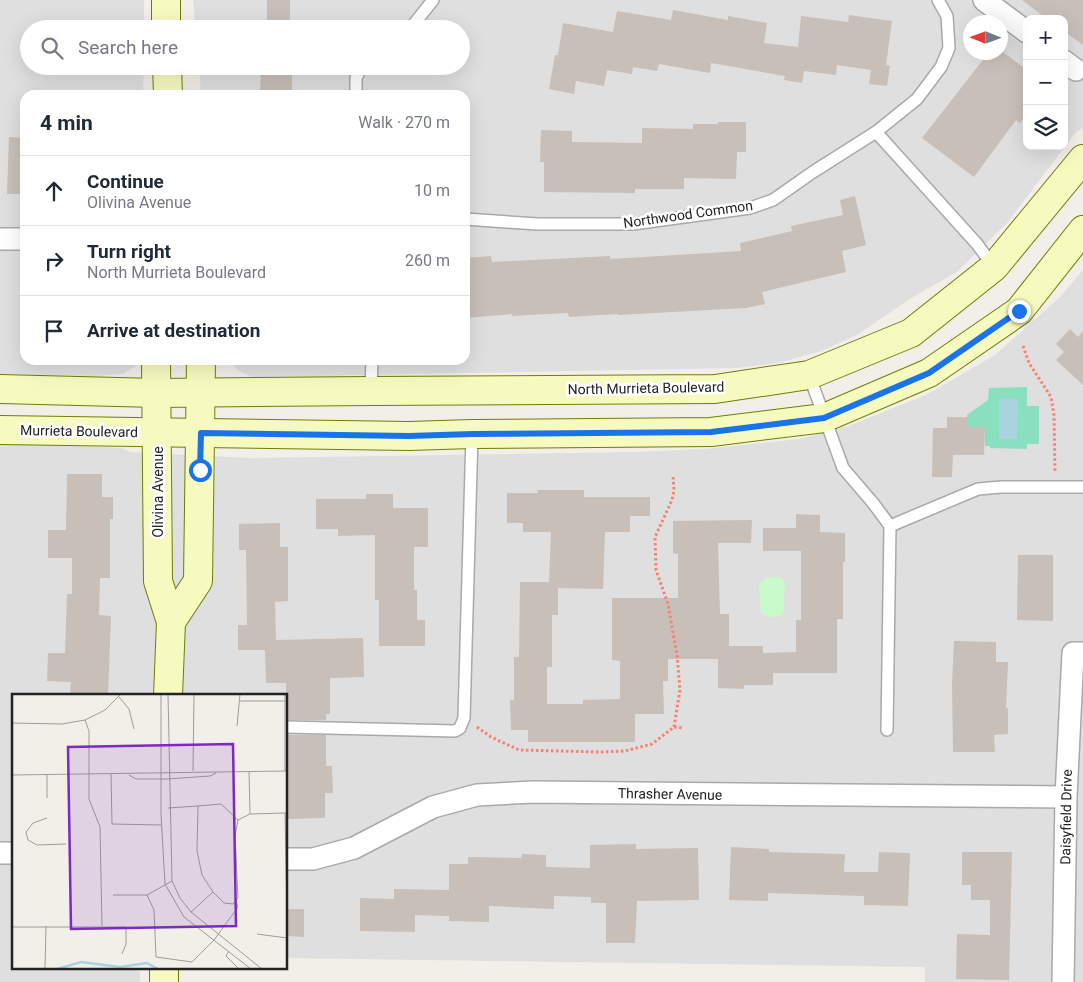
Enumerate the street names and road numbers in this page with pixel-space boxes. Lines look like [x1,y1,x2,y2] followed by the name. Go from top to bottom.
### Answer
[622,197,754,231] street label: Northwood Common
[568,379,724,397] street label: North Murrieta Boulevard
[20,422,138,440] street label: Murrieta Boulevard
[150,446,166,538] street label: Olivina Avenue
[1057,769,1075,865] street label: Daisyfield Drive
[618,785,722,803] street label: Thrasher Avenue

